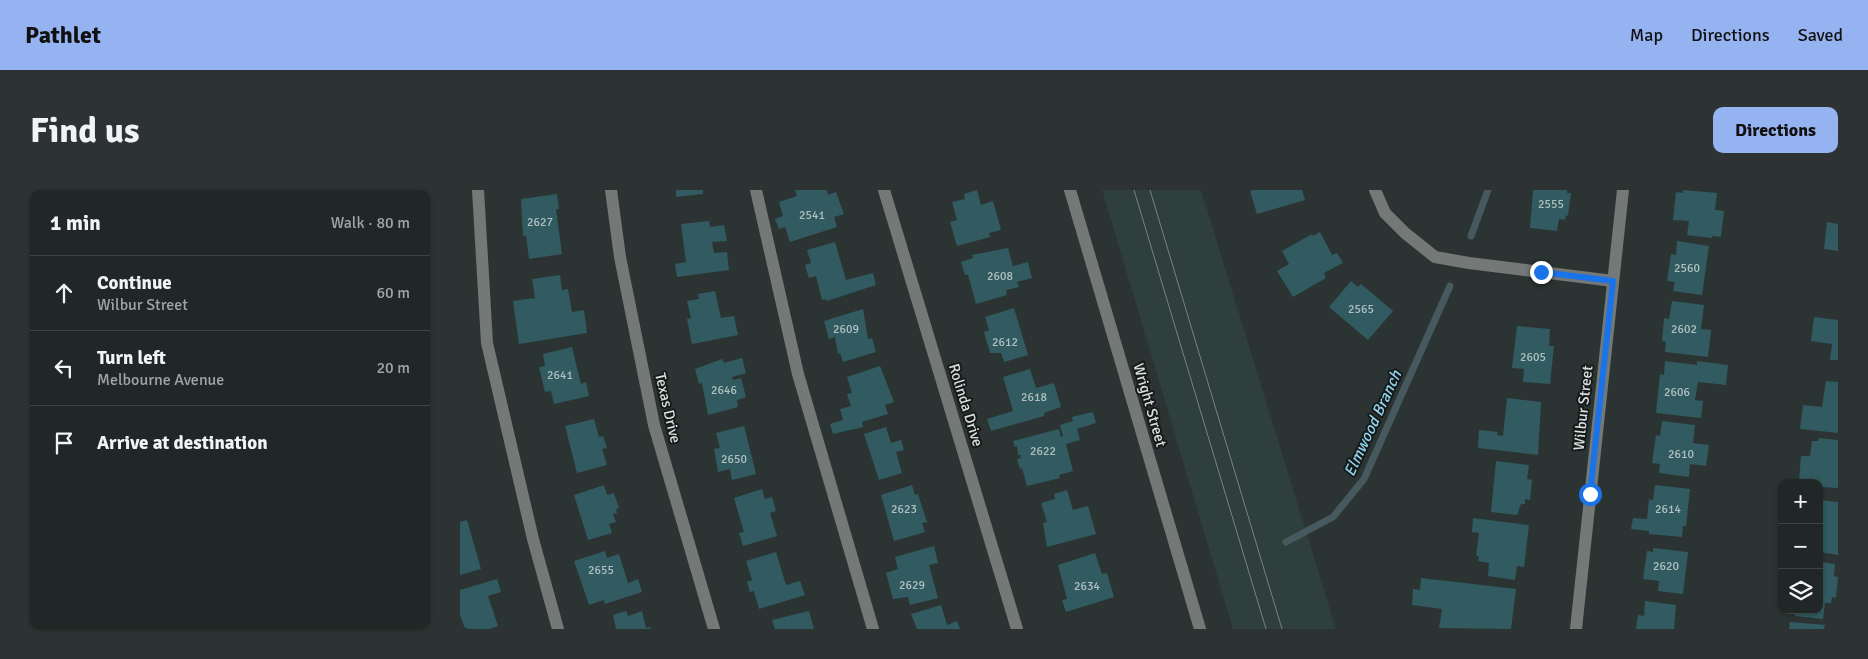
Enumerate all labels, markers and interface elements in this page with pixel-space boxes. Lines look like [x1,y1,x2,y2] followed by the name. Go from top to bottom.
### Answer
[25,20,101,50] text: Pathlet
[1630,24,1663,46] text: Map
[1691,24,1770,46] text: Directions
[1798,24,1843,46] text: Saved
[1713,107,1838,153] button: Directions
[30,109,140,152] text: Find us
[1538,197,1564,212] house number: 2555
[799,208,825,223] house number: 2541
[50,210,101,236] text: 1 min
[331,213,410,233] text: Walk · 80 m
[527,215,553,230] house number: 2627
[1530,261,1553,284] route end
[1674,261,1700,276] house number: 2560
[987,269,1013,284] house number: 2608
[97,271,172,295] text: Continue
[50,279,78,307] icon: ahead
[376,283,410,303] text: 60 m
[97,295,188,315] text: Wilbur Street
[1348,302,1374,317] house number: 2565
[833,322,859,337] house number: 2609
[1671,322,1697,337] house number: 2602
[992,335,1018,350] house number: 2612
[97,346,166,370] text: Turn left
[1520,350,1546,365] house number: 2605
[50,354,78,382] icon: left
[376,358,410,378] text: 20 m
[945,361,987,449] street label: Rolinda Drive
[1129,361,1171,449] street label: Wright Street
[1570,365,1596,451] street label: Wilbur Street
[1340,366,1407,480] water label: Elmwood Branch
[547,368,573,383] house number: 2641
[97,370,224,390] text: Melbourne Avenue
[651,371,685,445] street label: Texas Drive
[711,383,737,398] house number: 2646
[1664,385,1690,400] house number: 2606
[1021,390,1047,405] house number: 2618
[50,429,78,457] icon: arrive
[97,431,268,455] text: Arrive at destination
[1030,444,1056,459] house number: 2622
[1668,447,1694,462] house number: 2610
[721,452,747,467] house number: 2650
[1778,479,1823,614] map controls
[1778,479,1823,524] button: +
[1579,483,1602,506] route start
[891,502,917,517] house number: 2623
[1655,502,1681,517] house number: 2614
[1778,524,1823,569] button: −
[1653,559,1679,574] house number: 2620
[588,563,614,578] house number: 2655
[1778,569,1823,614] button: layers
[899,578,925,593] house number: 2629
[1074,579,1100,594] house number: 2634

